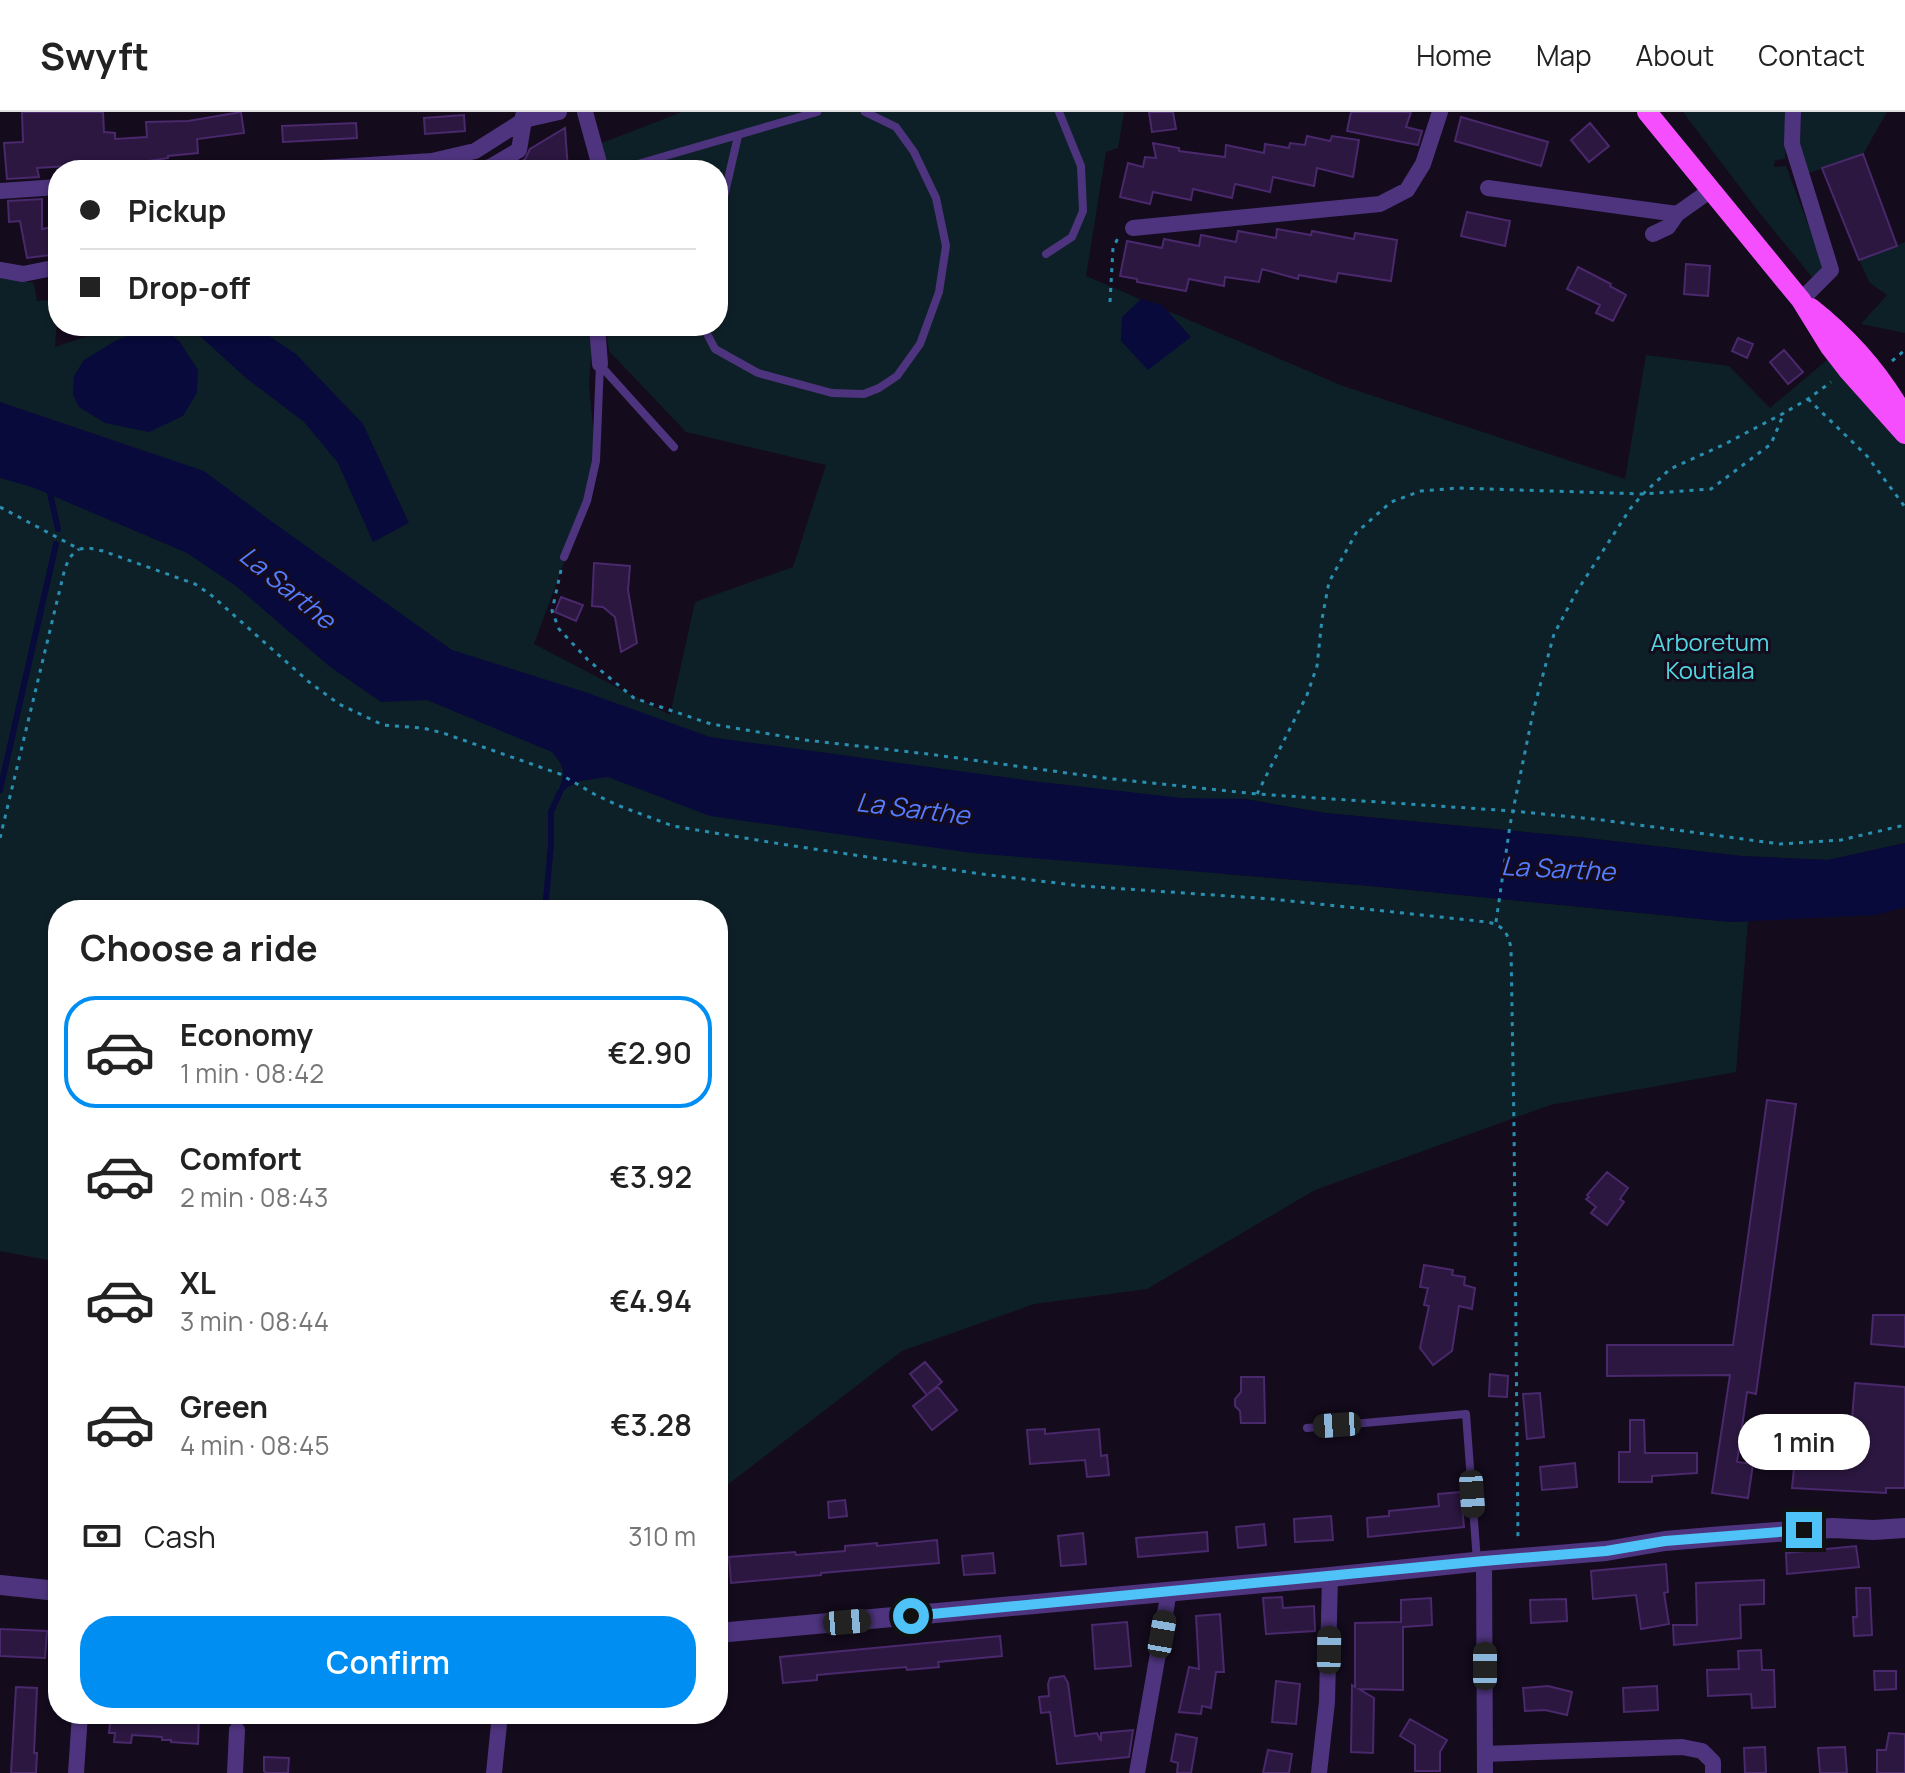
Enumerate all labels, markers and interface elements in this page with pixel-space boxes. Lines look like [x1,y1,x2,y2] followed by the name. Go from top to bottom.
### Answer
[40,29,149,81] text: Swyft
[1416,36,1492,74] text: Home
[1536,36,1592,74] text: Map
[1636,36,1714,74] text: About
[1758,36,1865,74] text: Contact
[128,190,226,231] text: Pickup
[128,267,250,308] text: Drop-off
[232,537,345,638] water label: La Sarthe
[1651,625,1769,686] park label: Arboretum Koutiala
[854,783,973,833] water label: La Sarthe
[1500,847,1618,889] water label: La Sarthe
[80,923,318,972] text: Choose a ride
[180,1014,313,1055] text: Economy
[84,1016,156,1088] icon: car
[608,1032,692,1073] text: €2.90
[180,1055,324,1091] text: 1 min · 08:42
[180,1138,302,1179] text: Comfort
[84,1140,156,1212] icon: car
[610,1156,692,1197] text: €3.92
[180,1179,328,1215] text: 2 min · 08:43
[180,1262,216,1303] text: XL
[84,1264,156,1336] icon: car
[610,1280,692,1321] text: €4.94
[180,1303,329,1339] text: 3 min · 08:44
[180,1386,268,1427] text: Green
[84,1388,156,1460] icon: car
[610,1404,692,1445] text: €3.28
[1312,1411,1362,1439] car
[1738,1414,1870,1470] callout: 1 min
[1773,1424,1835,1460] text: 1 min
[180,1427,329,1463] text: 4 min · 08:45
[1458,1469,1486,1519] car
[1786,1512,1822,1548] route end
[80,1514,124,1558] icon: cash
[144,1516,216,1557] text: Cash
[628,1518,696,1554] text: 310 m
[893,1598,929,1634] route start
[822,1608,872,1636] car
[1146,1608,1178,1660] car
[80,1616,696,1708] button: Confirm
[1317,1626,1341,1674] car
[1473,1642,1497,1690] car

